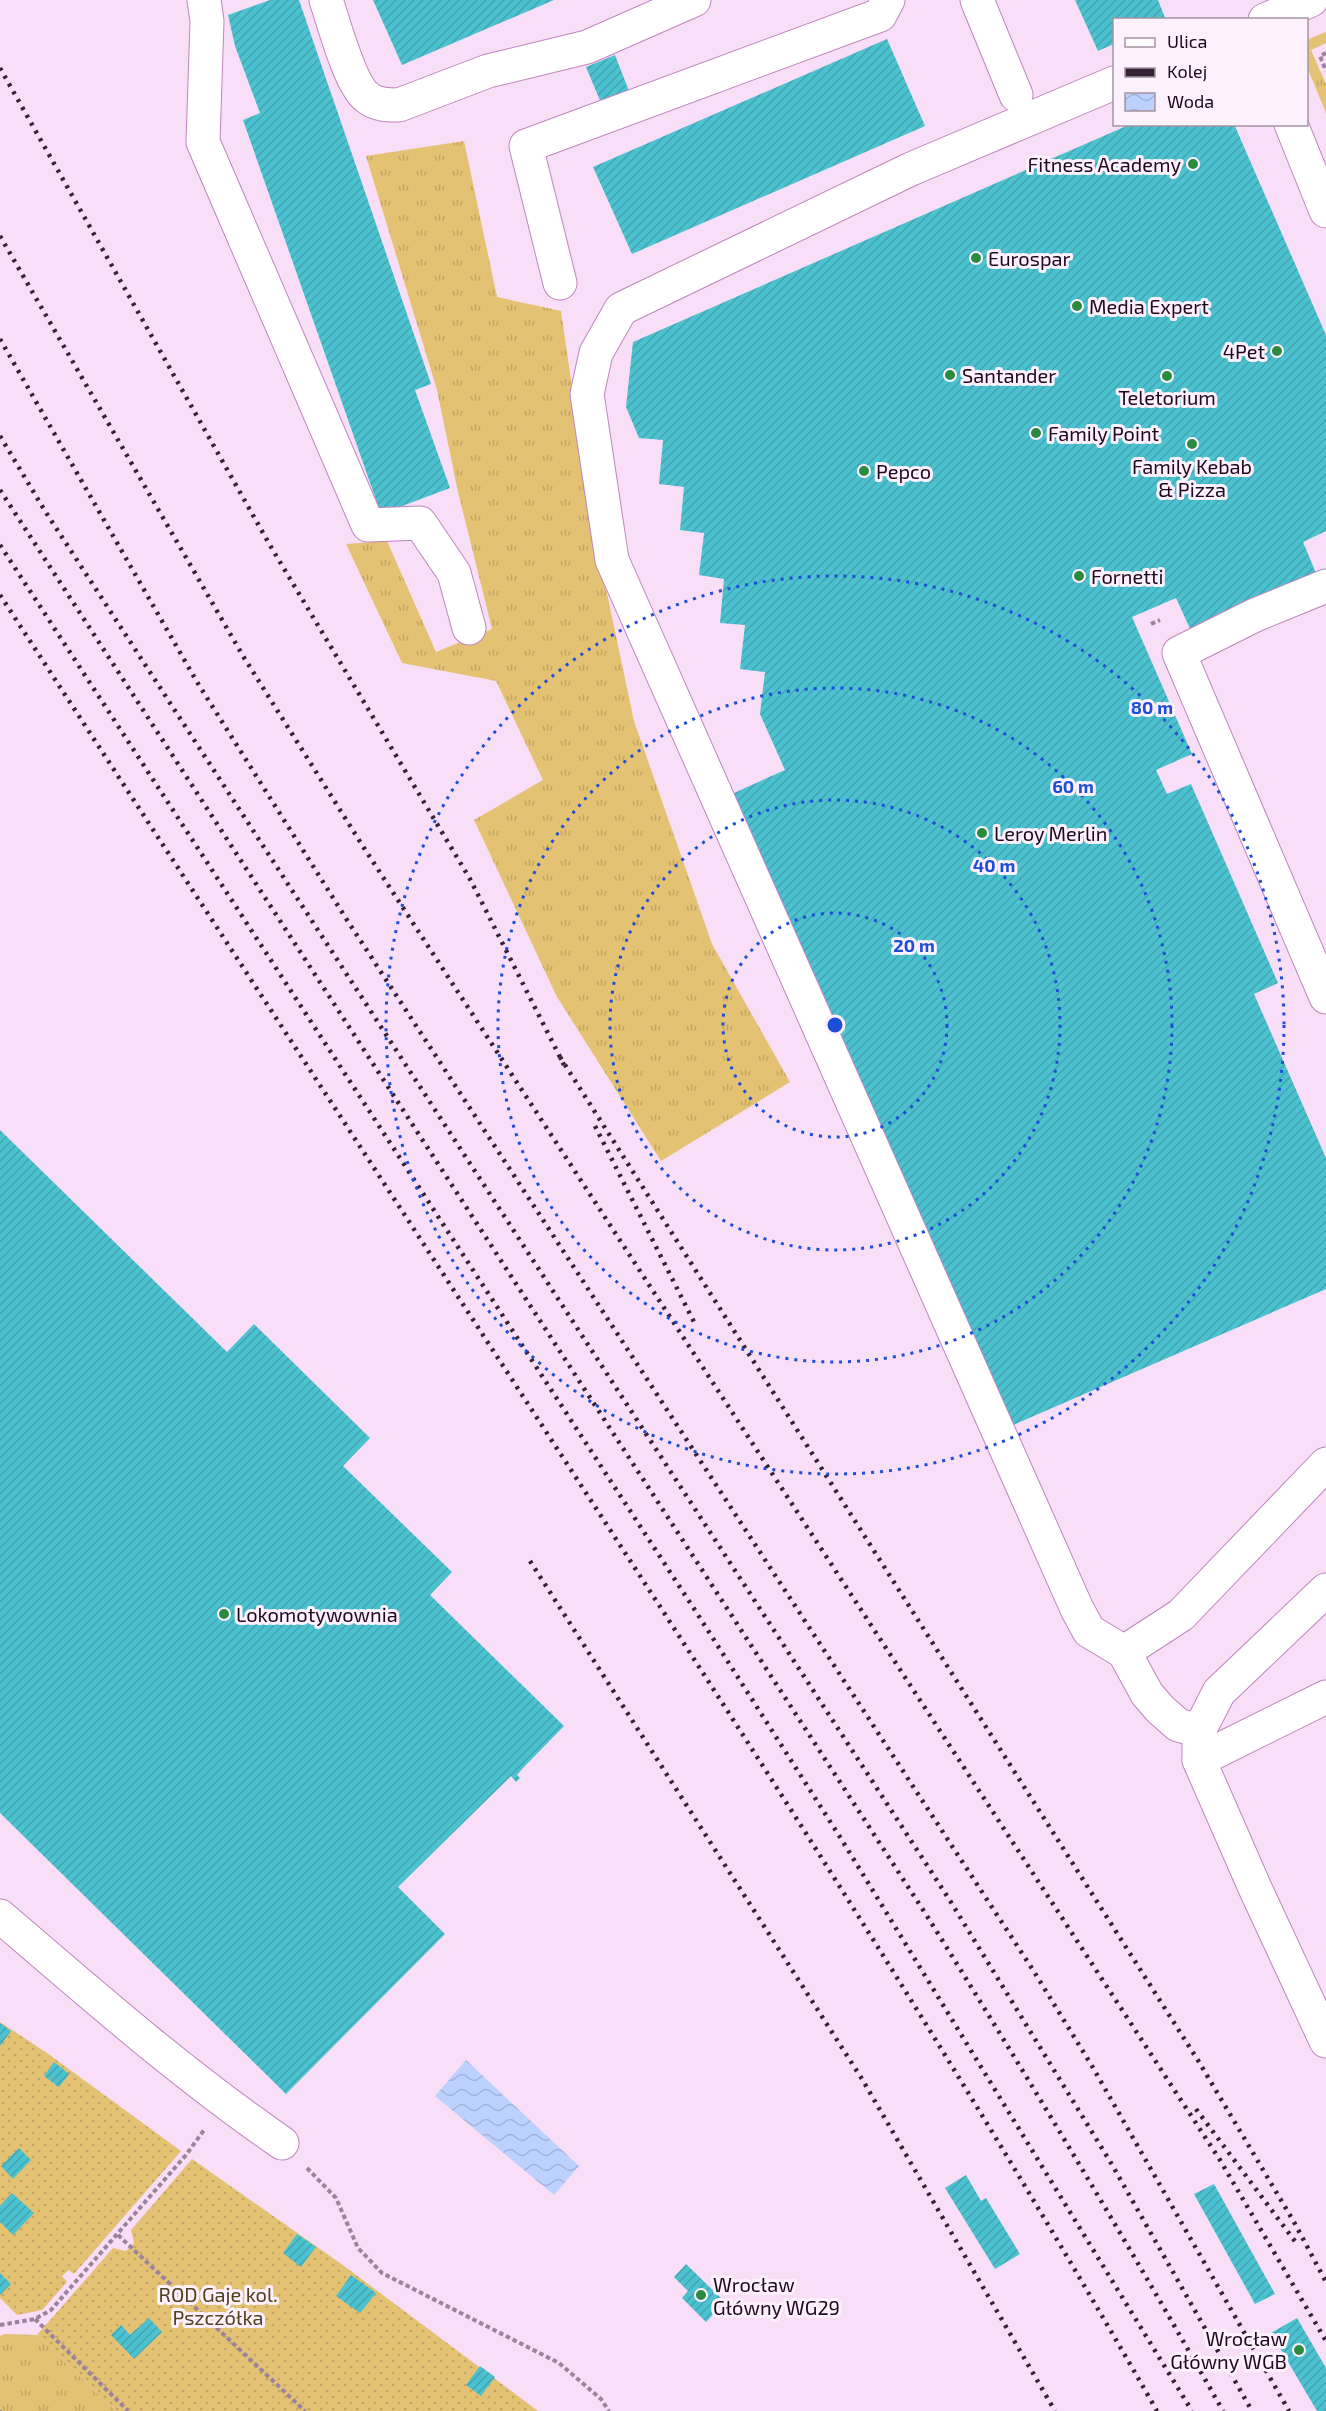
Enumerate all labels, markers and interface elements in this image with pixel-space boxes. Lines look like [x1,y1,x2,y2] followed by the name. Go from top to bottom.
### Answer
[1113,18,1308,126] legend
[1167,30,1207,52] text: Ulica
[1167,60,1207,82] text: Kolej
[1167,90,1214,112] text: Woda
[1027,152,1181,176] place label: Fitness Academy
[1186,157,1200,171] marker: Fitness Academy
[988,246,1070,270] place label: Eurospar
[969,251,983,265] marker: Eurospar
[1089,294,1209,318] place label: Media Expert
[1070,299,1084,313] marker: Media Expert
[1223,339,1265,363] place label: 4Pet
[1270,344,1284,358] marker: 4Pet
[962,363,1056,387] place label: Santander
[943,368,957,382] marker: Santander
[1160,369,1174,383] marker: Teletorium
[1118,385,1216,409] place label: Teletorium
[1048,421,1159,445] place label: Family Point
[1029,426,1043,440] marker: Family Point
[1185,437,1199,451] marker: Family Kebab & Pizza
[1132,454,1252,501] place label: Family Kebab & Pizza
[876,459,931,483] place label: Pepco
[857,464,871,478] marker: Pepco
[1091,564,1163,588] place label: Fornetti
[1072,569,1086,583] marker: Fornetti
[1131,696,1173,718] text: 80 m
[1052,775,1094,797] text: 60 m
[994,821,1107,845] place label: Leroy Merlin
[975,826,989,840] marker: Leroy Merlin
[973,854,1015,876] text: 40 m
[893,934,935,956] text: 20 m
[825,1015,845,1035] centre of rings
[236,1602,398,1626] place label: Lokomotywownia
[217,1607,231,1621] marker: Lokomotywownia
[713,2272,840,2319] place label: Wrocław Główny WG29
[159,2282,277,2329] park label: ROD Gaje kol. Pszczółka
[694,2288,708,2302] marker: Wrocław Główny WG29
[1170,2326,1287,2373] place label: Wrocław Główny WGB
[1292,2343,1306,2357] marker: Wrocław Główny WGB

